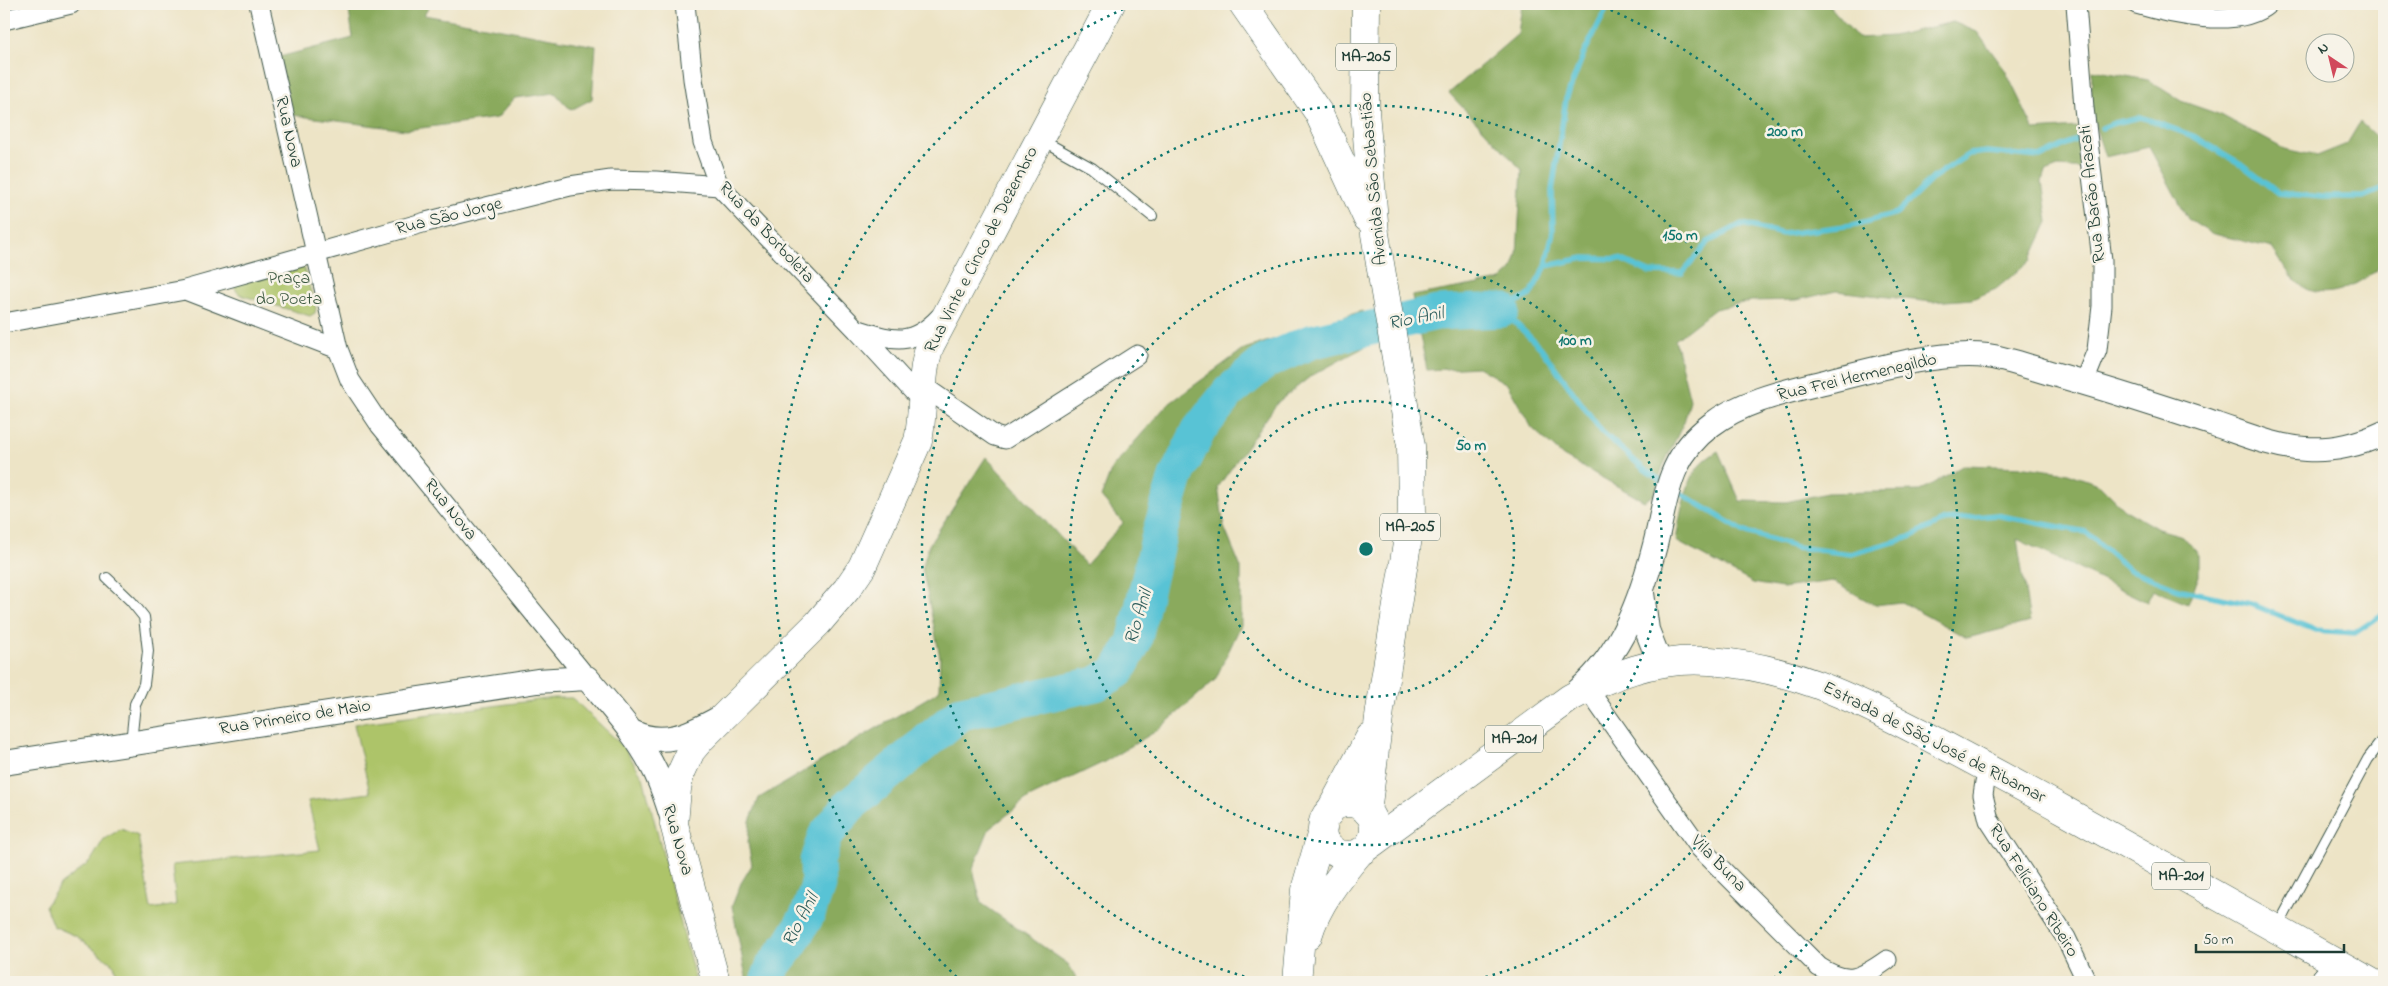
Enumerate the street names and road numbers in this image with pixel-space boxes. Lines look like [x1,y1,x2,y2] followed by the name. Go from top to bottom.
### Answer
[1336,44,1396,70] road number: MA-205
[1353,92,1395,266] street label: Avenida São Sebastião
[267,94,309,170] street label: Rua Nova
[2073,124,2113,264] street label: Rua Barão Aracati
[918,142,1046,358] street label: Rua Vinte e Cinco de Dezembro
[712,176,820,290] street label: Rua da Borboleta
[393,191,506,244] street label: Rua São Jorge
[1775,347,1940,410] street label: Rua Frei Hermenegildo
[417,474,483,546] street label: Rua Nova
[1380,514,1440,540] road number: MA-205
[1818,675,2050,811] street label: Estrada de São José de Ribamar
[217,693,373,743] street label: Rua Primeiro de Maio
[1485,726,1543,752] road number: MA-201
[654,802,700,878] street label: Rua Nova
[1981,819,2085,963] street label: Rua Felíciano Ribeiro
[1683,829,1752,898] street label: Vila Buna
[2152,862,2210,889] road number: MA-201

